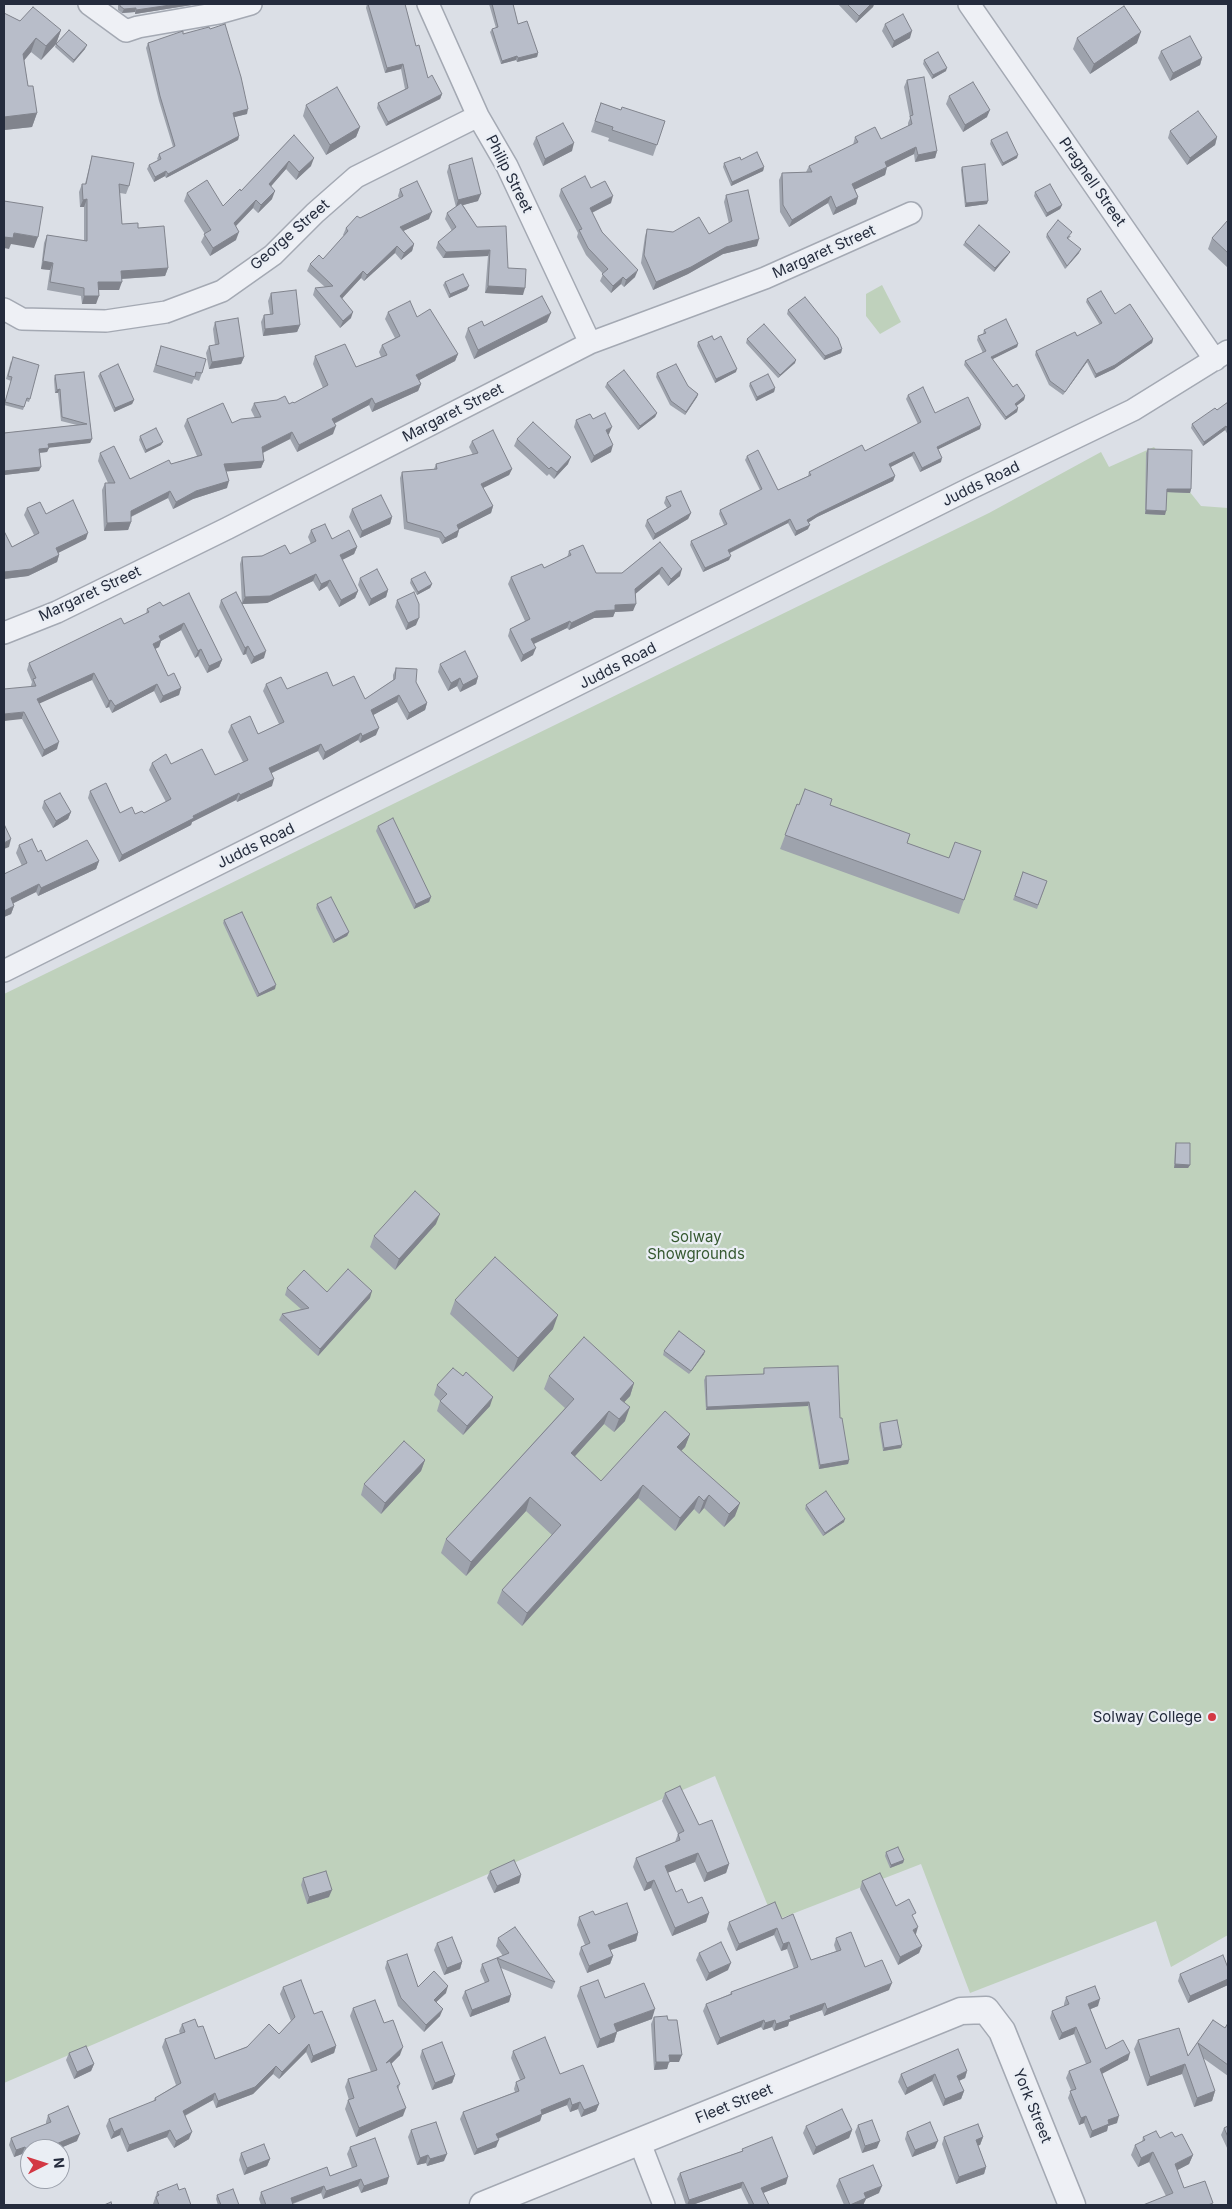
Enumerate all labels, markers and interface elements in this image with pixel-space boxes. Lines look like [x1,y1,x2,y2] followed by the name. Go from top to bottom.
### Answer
[482,132,536,216] street label: Philip Street
[1055,134,1129,230] street label: Pragnell Street
[247,196,333,274] street label: George Street
[770,221,878,283] street label: Margaret Street
[400,380,506,446] street label: Margaret Street
[939,457,1023,511] street label: Judds Road
[36,562,144,626] street label: Margaret Street
[576,639,660,693] street label: Judds Road
[214,819,298,873] street label: Judds Road
[647,1228,745,1263] park label: Solway Showgrounds
[1093,1708,1202,1726] place label: Solway College
[1206,1711,1218,1723] marker: Solway College
[1009,2066,1055,2146] street label: York Street
[693,2080,775,2128] street label: Fleet Street
[20,2139,70,2189] north arrow
[51,2157,68,2169] text: N

